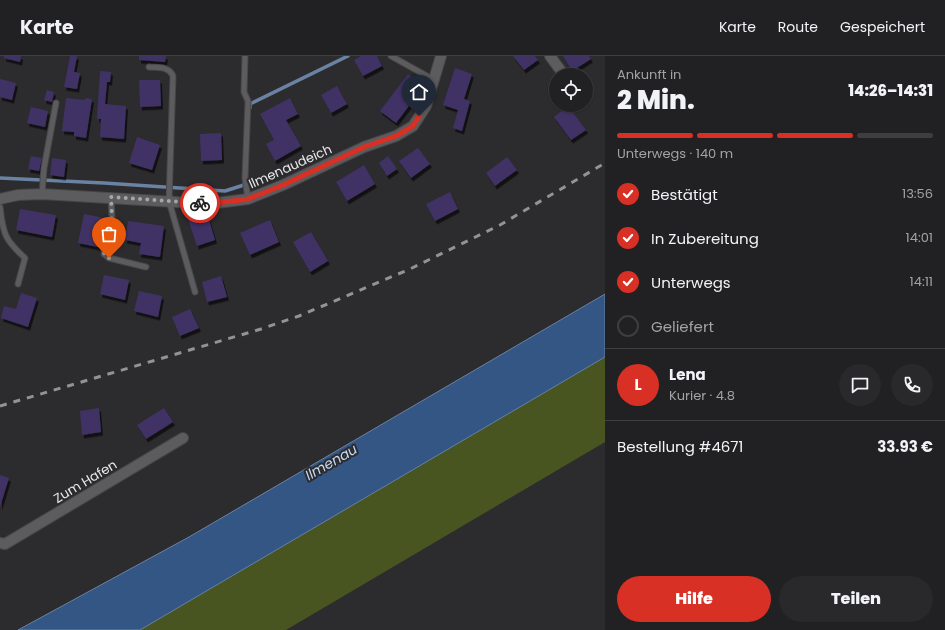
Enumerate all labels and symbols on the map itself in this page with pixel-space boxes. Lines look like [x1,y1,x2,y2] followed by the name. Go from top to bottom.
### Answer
[402,75,436,116] pin
[245,140,335,193] street label: Ilmenaudeich
[180,183,220,223] courier
[92,217,126,258] pin
[301,439,361,485] water label: Ilmenau
[50,455,120,508] street label: Zum Hafen

